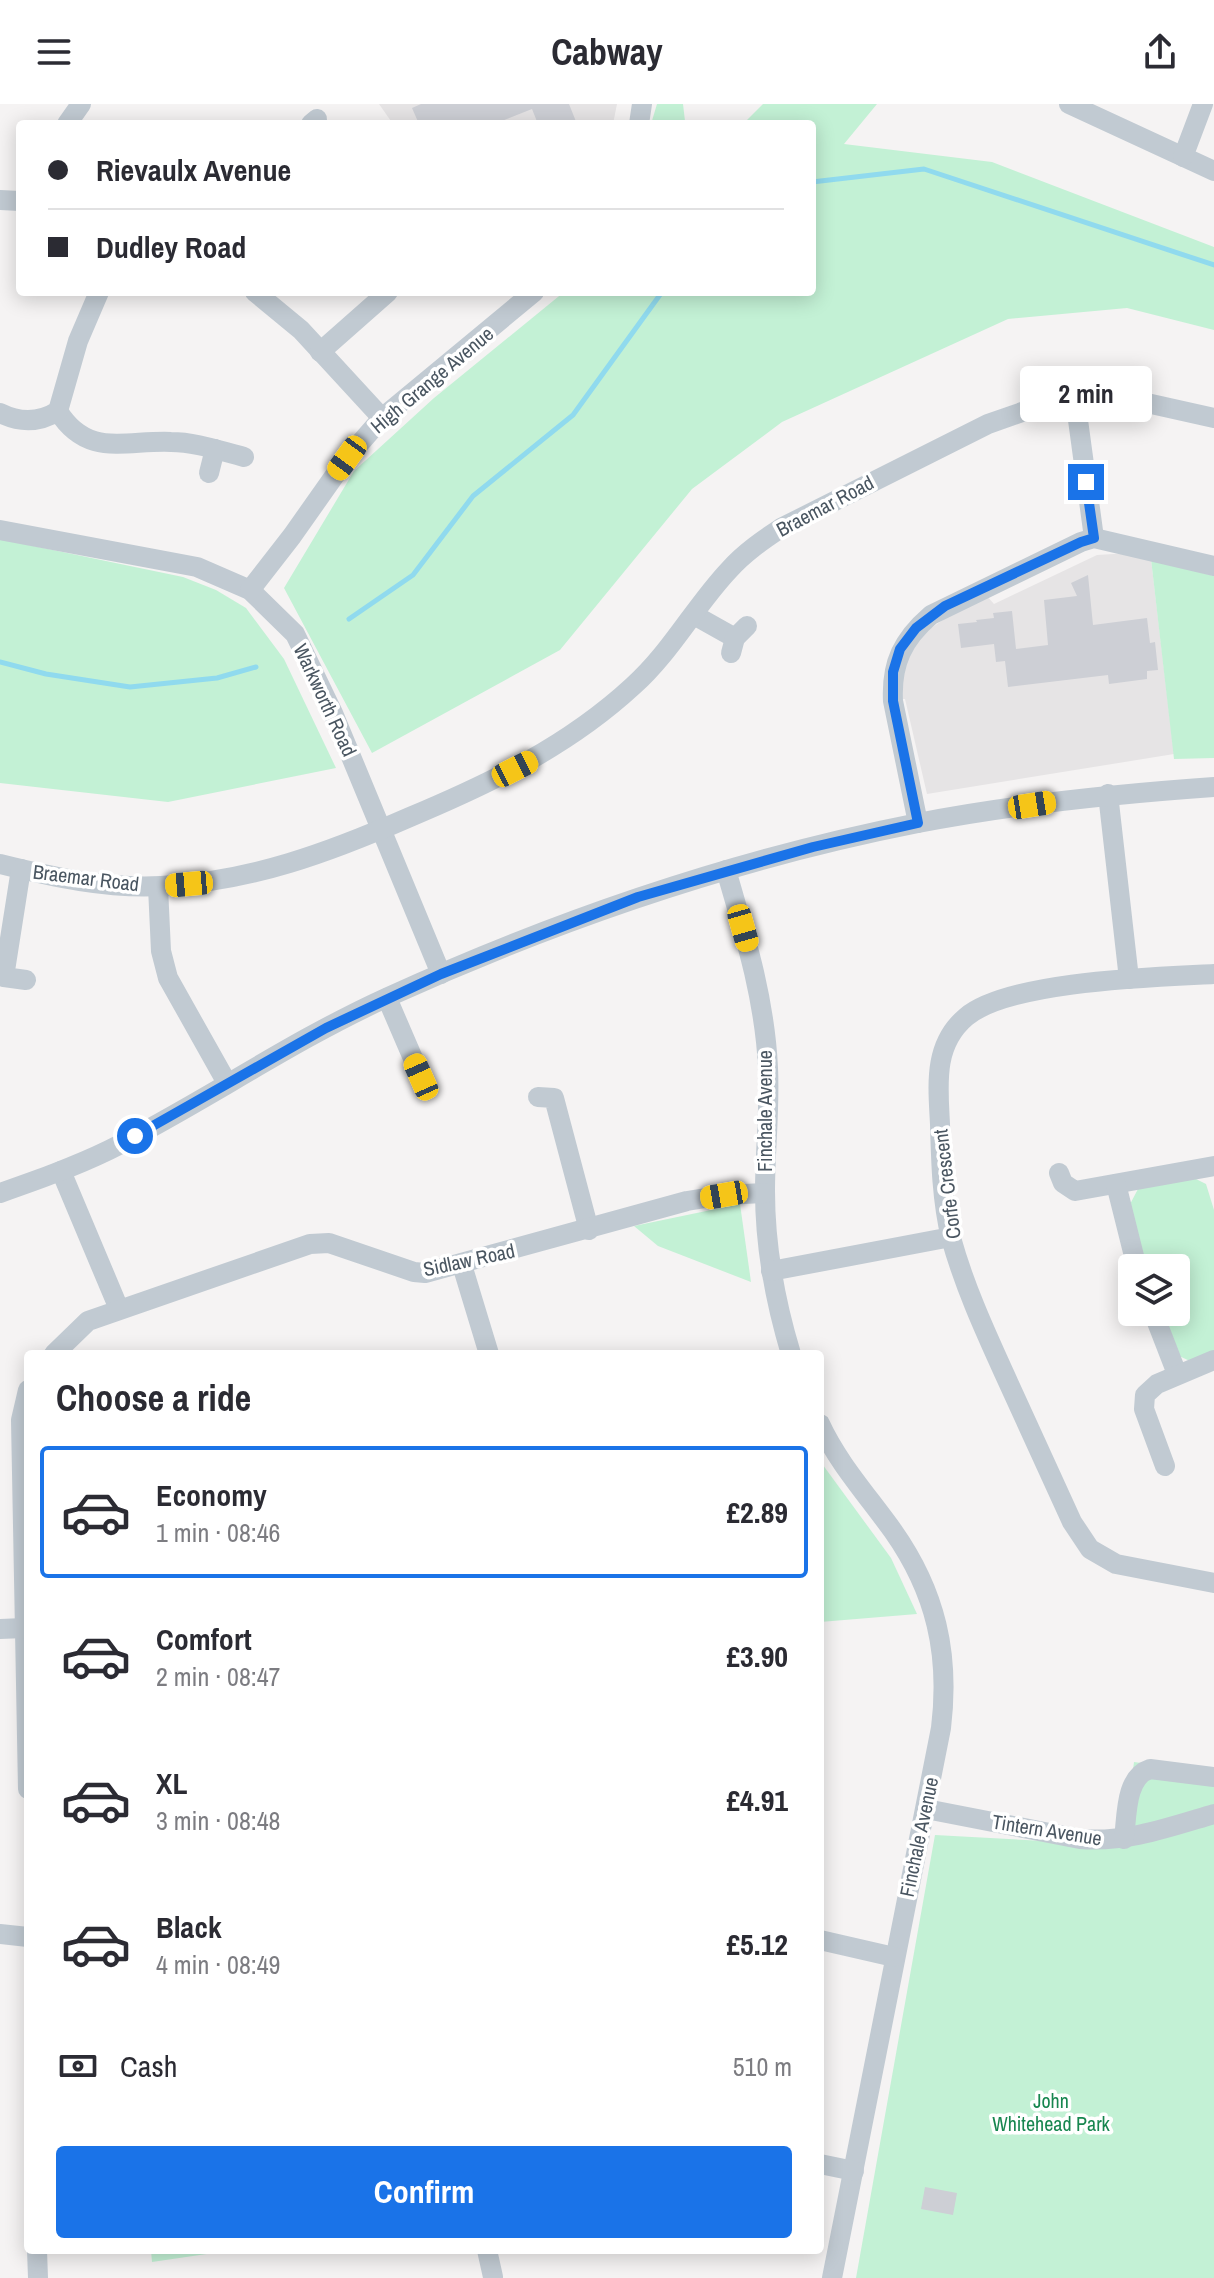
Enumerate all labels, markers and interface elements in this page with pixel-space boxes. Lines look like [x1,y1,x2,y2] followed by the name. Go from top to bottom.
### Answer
[551,28,663,76] text: Cabway
[32,30,76,74] icon: menu
[1138,30,1182,74] icon: share
[96,150,291,190] text: Rievaulx Avenue
[96,227,246,267] text: Dudley Road
[364,320,499,439] street label: High Grange Avenue
[1020,366,1152,422] callout: 2 min
[1058,376,1114,411] text: 2 min
[323,432,371,484] car
[1068,464,1104,500] route end
[771,469,878,543] street label: Braemar Road
[288,639,363,761] street label: Warkworth Road
[488,747,542,791] car
[1006,789,1058,821] car
[31,858,141,897] street label: Braemar Road
[164,870,214,898] car
[725,902,761,954] car
[400,1050,442,1104] car
[751,1050,778,1172] street label: Finchale Avenue
[117,1118,153,1154] route start
[926,1127,967,1240] street label: Corfe Crescent
[698,1179,750,1211] car
[421,1237,517,1282] street label: Sidlaw Road
[1118,1254,1190,1326] map controls
[1118,1254,1190,1326] button: layers
[56,1374,251,1422] text: Choose a ride
[156,1475,267,1515] text: Economy
[60,1476,132,1548] icon: car
[726,1492,788,1532] text: £2.89
[156,1515,280,1550] text: 1 min · 08:46
[156,1619,252,1659] text: Comfort
[60,1620,132,1692] icon: car
[726,1636,788,1676] text: £3.90
[156,1659,280,1694] text: 2 min · 08:47
[156,1763,187,1803] text: XL
[60,1764,132,1836] icon: car
[893,1774,944,1899] street label: Finchale Avenue
[726,1780,788,1820] text: £4.91
[156,1803,280,1838] text: 3 min · 08:48
[990,1808,1104,1851] street label: Tintern Avenue
[156,1907,222,1947] text: Black
[60,1908,132,1980] icon: car
[726,1924,788,1964] text: £5.12
[156,1947,280,1982] text: 4 min · 08:49
[56,2044,100,2088] icon: cash
[120,2046,177,2086] text: Cash
[733,2049,792,2084] text: 510 m
[992,2087,1111,2137] park label: John Whitehead Park
[56,2146,792,2238] button: Confirm

